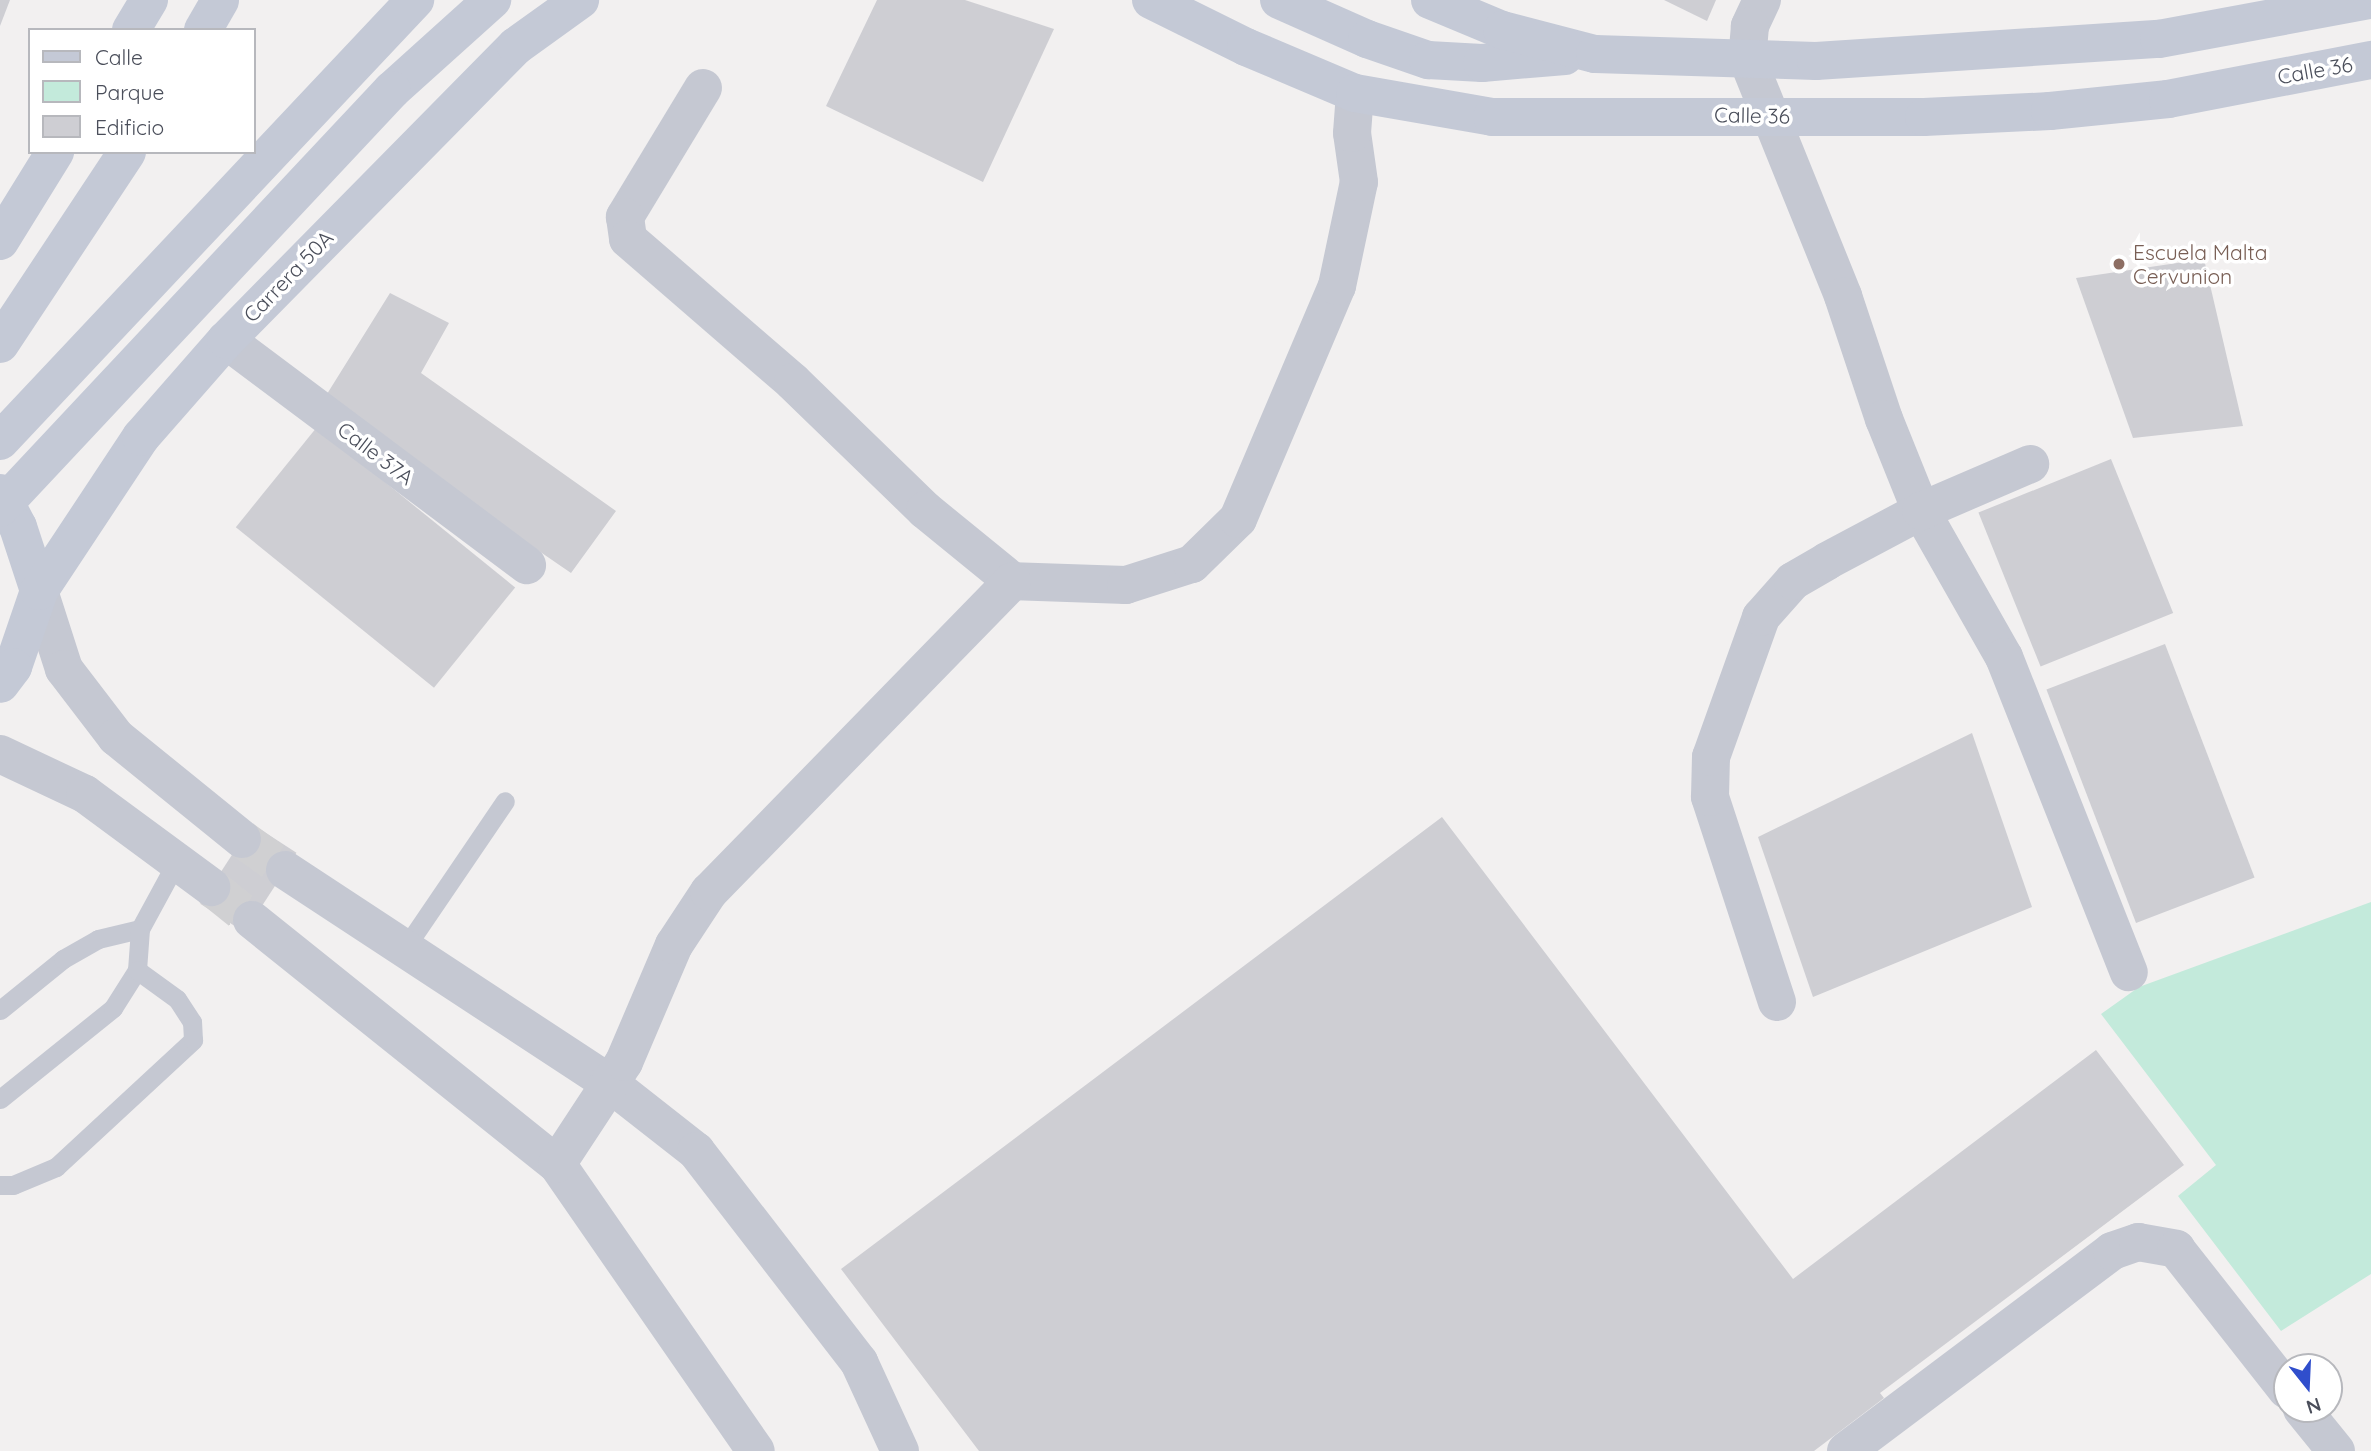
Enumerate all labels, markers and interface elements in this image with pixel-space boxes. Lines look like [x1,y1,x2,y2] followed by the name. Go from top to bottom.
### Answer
[28,28,256,154] legend
[95,44,143,70] text: Calle
[2275,51,2355,89] street label: Calle 36
[95,79,164,105] text: Parque
[1714,102,1790,128] street label: Calle 36
[95,114,164,140] text: Edificio
[238,225,338,327] street label: Carrera 50A
[2133,239,2267,289] place label: Escuela Malta Cervunion
[2111,256,2127,272] marker: Escuela Malta Cervunion
[333,416,419,490] street label: Calle 37A
[2273,1353,2343,1423] north arrow
[2304,1392,2324,1420] text: N

